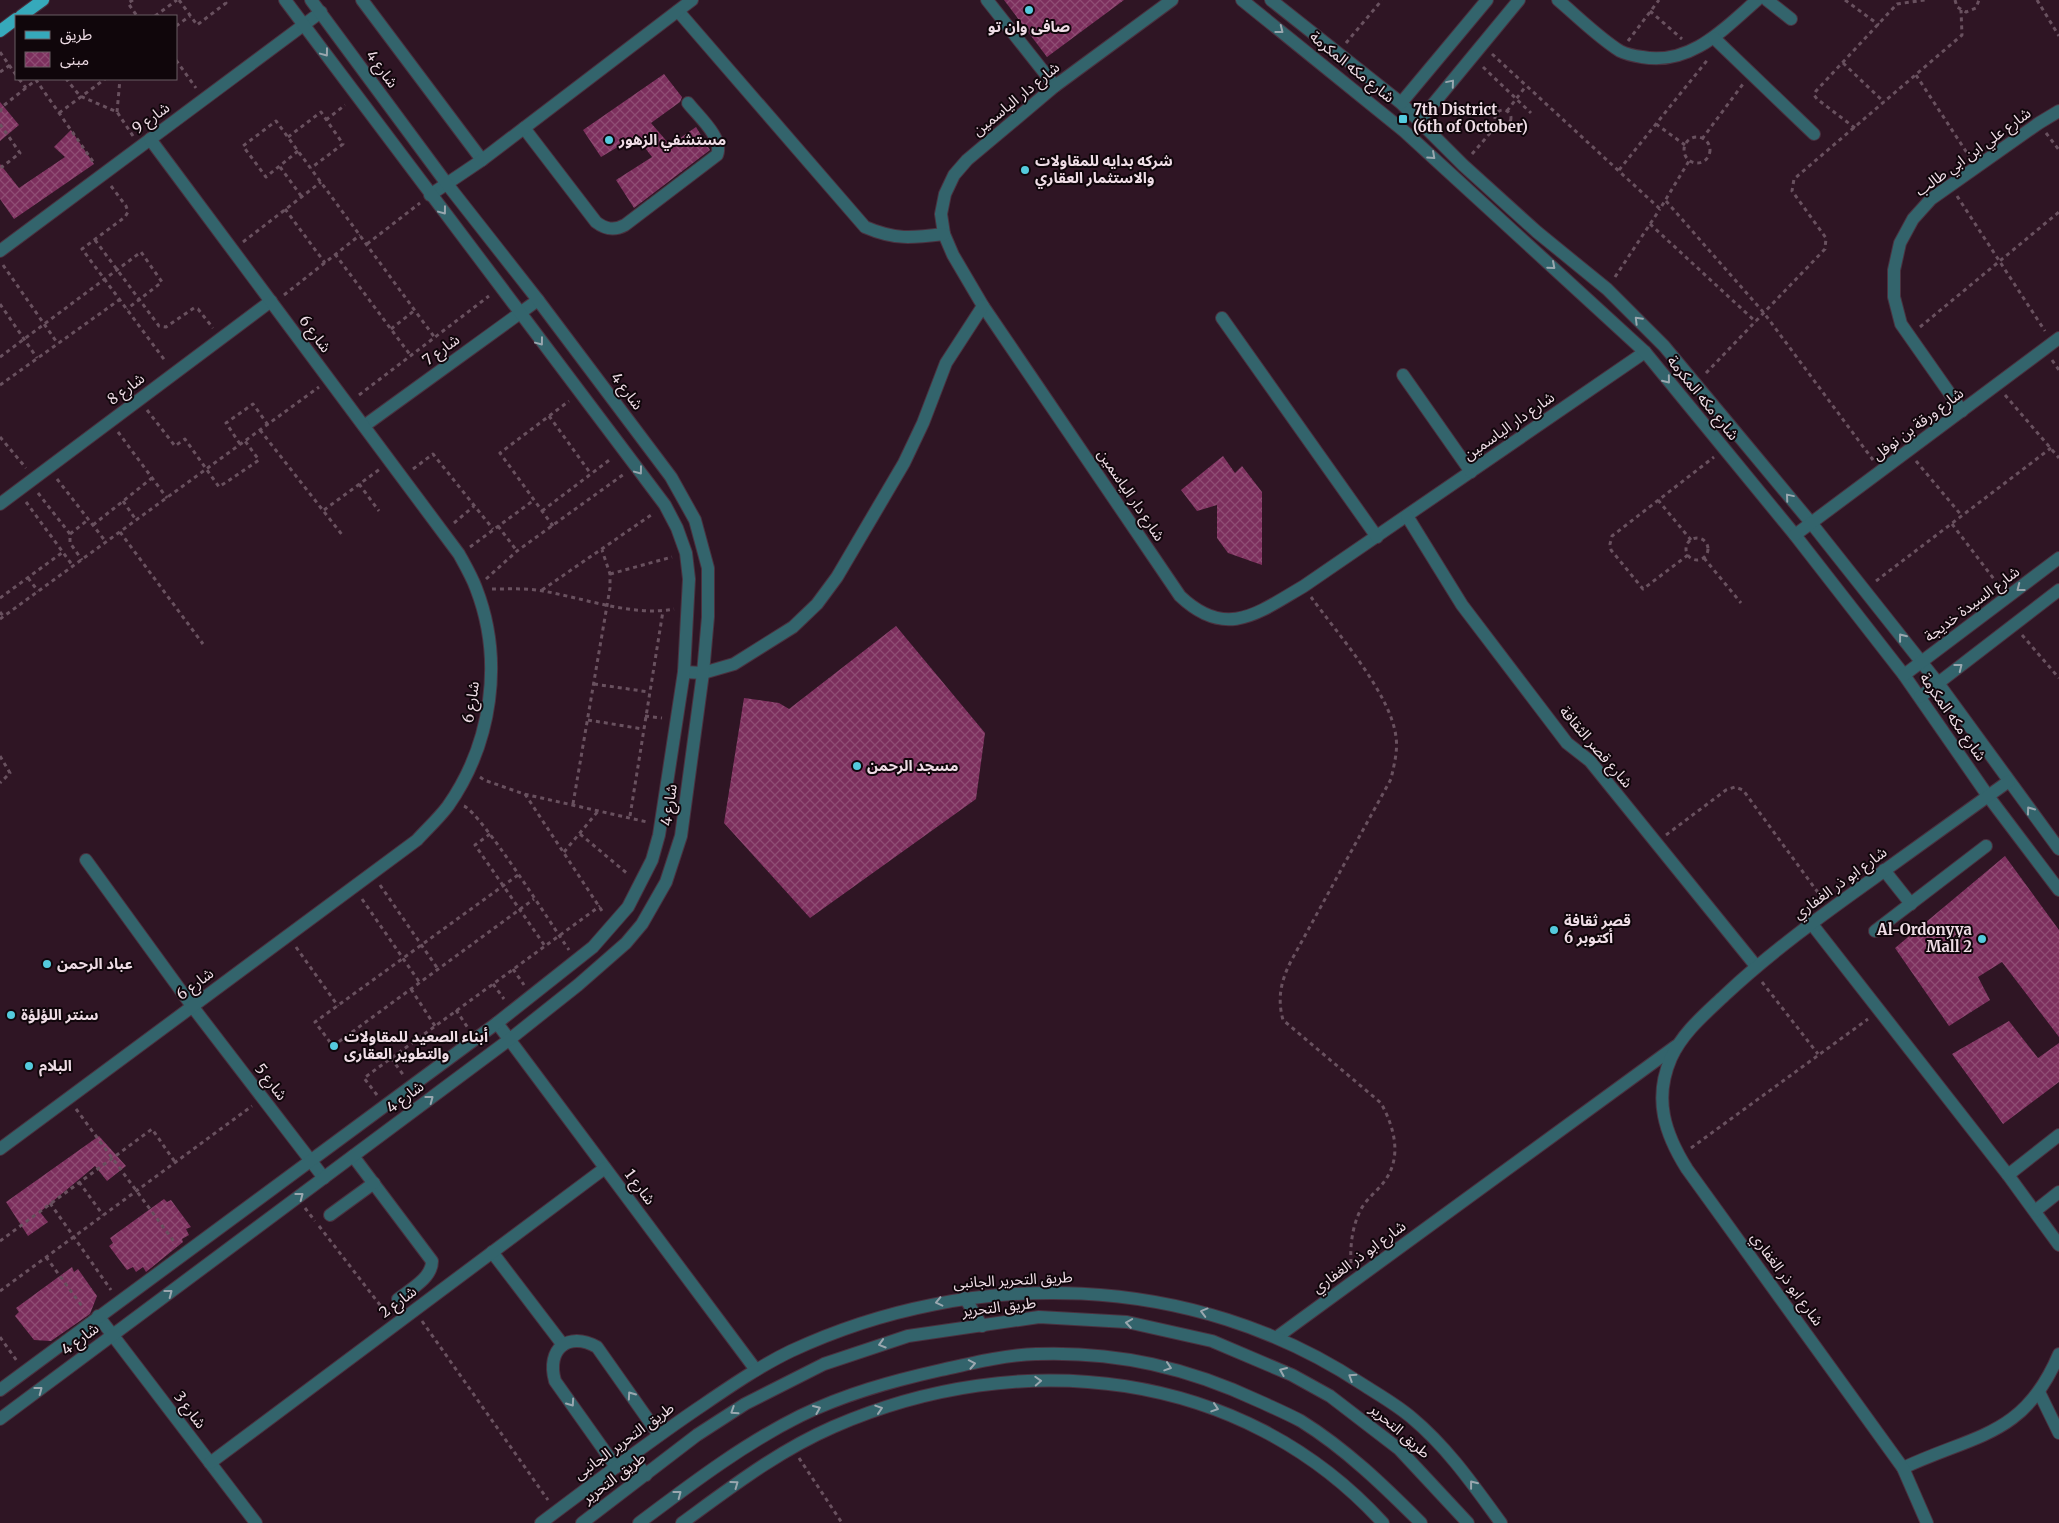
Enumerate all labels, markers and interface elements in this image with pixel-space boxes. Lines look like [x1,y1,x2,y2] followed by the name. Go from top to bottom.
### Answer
[1023,4,1035,16] marker: صافى وان تو
[15,15,178,80] legend
[988,17,1070,36] place label: صافى وان تو
[60,25,92,45] text: طريق
[1274,25,1283,33] one-way arrow
[1304,27,1399,109] street label: شارع مكه المكرمة
[360,46,403,93] street label: شارع 4
[319,47,328,57] one-way arrow
[60,50,89,69] text: مبنى
[968,57,1065,142] street label: شارع دار الياسمين
[1445,79,1454,88] one-way arrow
[128,97,175,140] street label: شارع 9
[1413,100,1528,136] place label: 7th District (6th of October)
[1911,103,2036,202] street label: شارع علي ابن ابي طالب
[1397,113,1409,125] marker: 7th District (6th of October)
[618,130,726,151] place label: مستشفي الزهور
[603,134,615,146] marker: مستشفي الزهور
[1427,150,1436,159] one-way arrow
[1035,151,1173,189] place label: شركه بدايه للمقاولات والاستثمار العقاري
[1019,164,1031,176] marker: شركه بدايه للمقاولات والاستثمار العقاري
[437,205,446,215] one-way arrow
[1546,260,1555,269] one-way arrow
[293,311,336,358] street label: شارع 6
[1635,317,1644,326] one-way arrow
[418,330,465,372] street label: شارع 7
[534,336,543,346] one-way arrow
[1661,352,1743,446] street label: شارع مكه المكرمة
[103,368,150,411] street label: شارع 8
[605,368,648,415] street label: شارع 4
[1662,374,1671,383] one-way arrow
[1868,383,1969,467] street label: شارع ورقة بن نوفل
[1459,387,1560,467] street label: شارع دار الياسمين
[1091,445,1169,546] street label: شارع دار الياسمين
[633,465,641,474] one-way arrow
[1786,493,1795,502] one-way arrow
[1920,561,2025,648] street label: شارع السيدة خديجة
[2017,583,2026,591] one-way arrow
[1899,634,1907,643] one-way arrow
[1953,664,1963,673] one-way arrow
[1914,669,1991,766] street label: شارع مكه المكرمة
[458,680,486,725] street label: شارع 6
[1553,702,1637,794] street label: شارع قصر الثقافة
[867,756,959,775] place label: مسجد الرحمن
[851,760,863,772] marker: مسجد الرحمن
[656,783,684,827] street label: شارع 4
[2027,806,2036,816] one-way arrow
[1789,842,1892,925] street label: شارع ابو ذر الغفاري
[1564,911,1631,947] place label: قصر ثقافة 6 أكتوبر
[1876,920,1973,956] place label: Al-Ordonyya Mall 2
[1548,924,1560,936] marker: قصر ثقافة 6 أكتوبر
[1976,933,1988,945] marker: Al-Ordonyya Mall 2
[57,954,133,973] place label: عباد الرحمن
[41,958,53,970] marker: عباد الرحمن
[172,963,219,1006] street label: شارع 6
[21,1005,98,1024] place label: سنتر اللؤلؤة
[5,1009,17,1021] marker: سنتر اللؤلؤة
[344,1027,488,1063] place label: أبناء الصعيد للمقاولات والتطوير العقارى
[328,1040,340,1052] marker: أبناء الصعيد للمقاولات والتطوير العقارى
[39,1056,72,1077] place label: البلام
[249,1059,292,1106] street label: شارع 5
[23,1060,35,1072] marker: البلام
[382,1076,429,1119] street label: شارع 4
[424,1096,434,1105] one-way arrow
[619,1165,660,1210] street label: شارع 1
[294,1193,304,1202] one-way arrow
[1308,1216,1411,1299] street label: شارع ابو ذر الغفاري
[1745,1228,1828,1331] street label: شارع ابو ذر الغفاري
[953,1267,1073,1293] street label: طريق التحرير الجانبى
[375,1281,422,1324] street label: شارع 2
[163,1290,173,1299] one-way arrow
[960,1293,1037,1322] street label: طريق التحرير
[934,1296,943,1307] one-way arrow
[1200,1308,1208,1318] one-way arrow
[57,1318,104,1361] street label: شارع 4
[1125,1318,1133,1329] one-way arrow
[878,1338,886,1348] one-way arrow
[968,1359,977,1369] one-way arrow
[1163,1361,1171,1371] one-way arrow
[1280,1367,1288,1377] one-way arrow
[1348,1374,1358,1383] one-way arrow
[1035,1376,1043,1387] one-way arrow
[33,1387,43,1396] one-way arrow
[168,1387,211,1434] street label: شارع 3
[628,1391,637,1400] one-way arrow
[565,1397,574,1407] one-way arrow
[1365,1398,1435,1463] street label: طريق التحرير
[570,1399,678,1483] street label: طريق التحرير الجانبى
[1210,1403,1219,1413] one-way arrow
[731,1404,740,1414] one-way arrow
[812,1405,821,1416] one-way arrow
[874,1405,883,1415] one-way arrow
[579,1448,649,1508] street label: طريق التحرير
[729,1481,739,1490] one-way arrow
[1470,1481,1478,1490] one-way arrow
[672,1491,682,1500] one-way arrow

